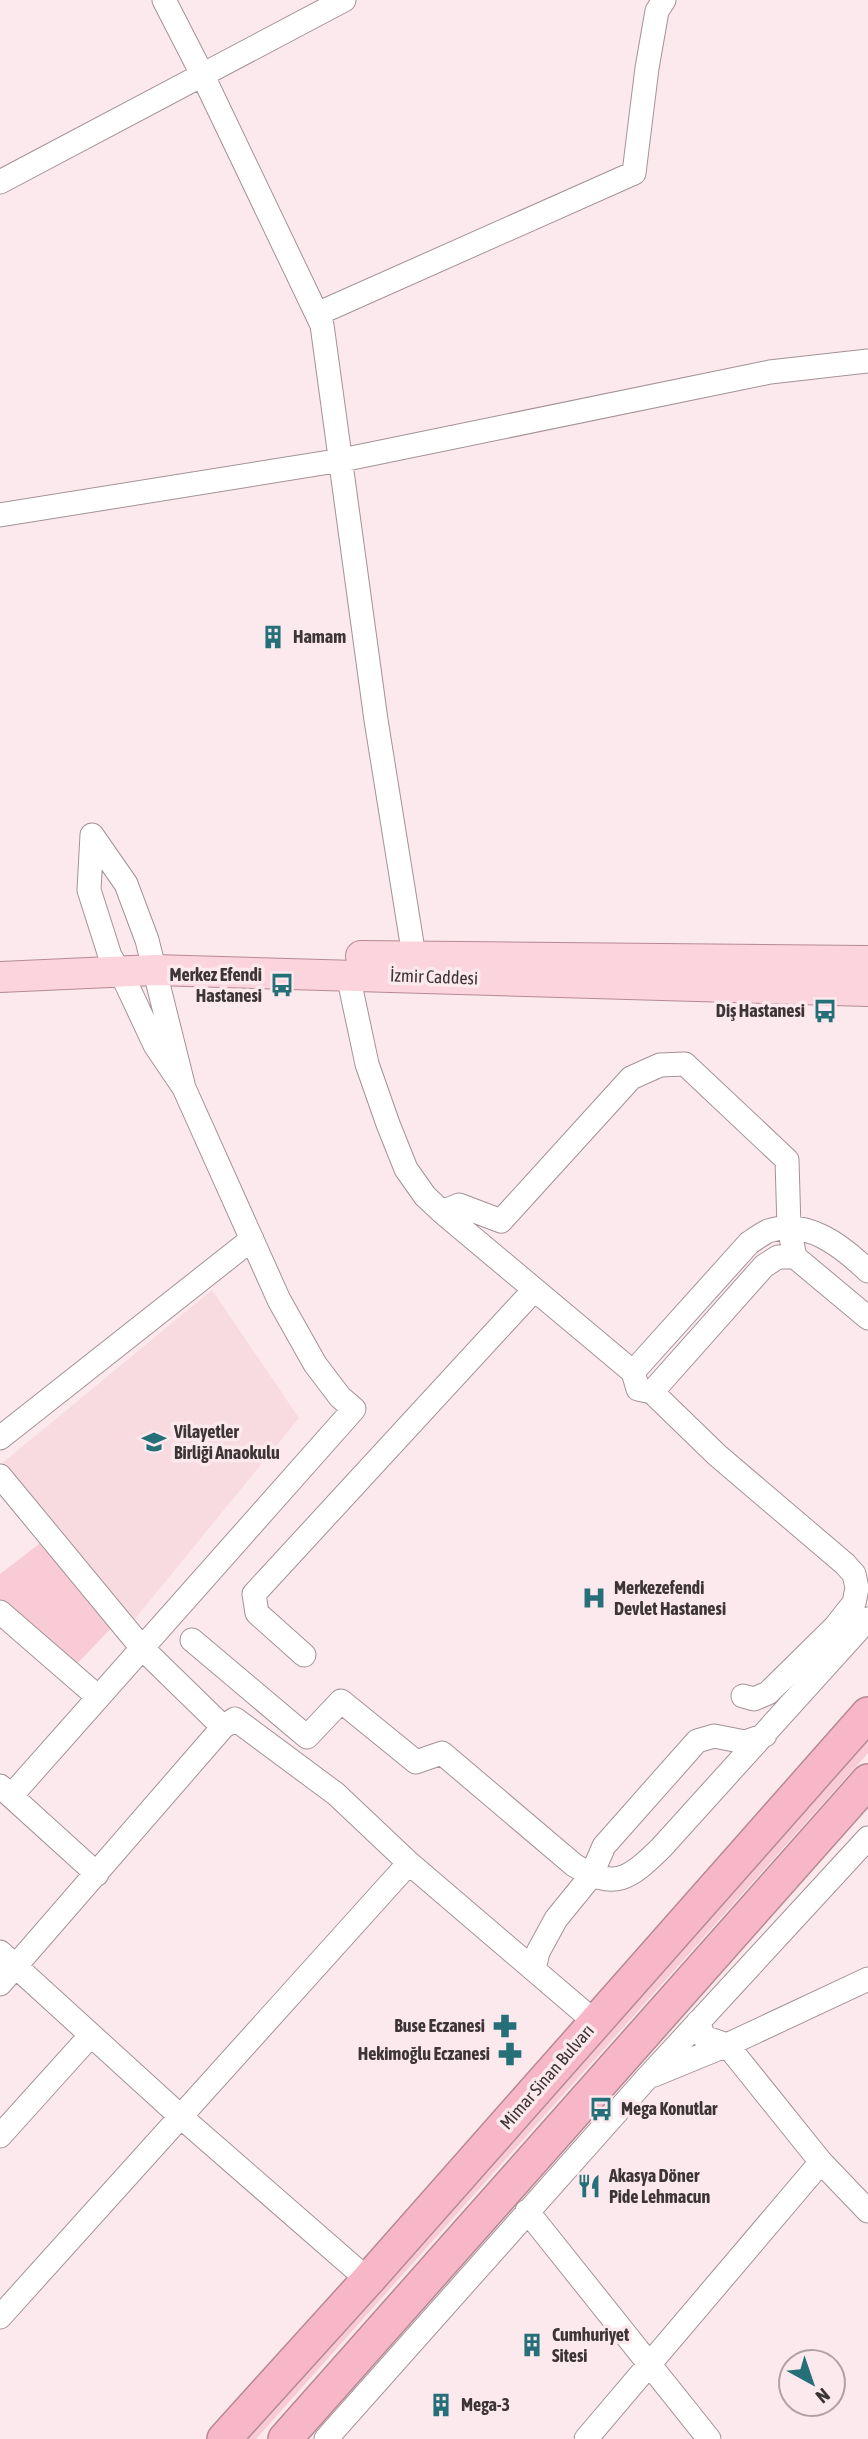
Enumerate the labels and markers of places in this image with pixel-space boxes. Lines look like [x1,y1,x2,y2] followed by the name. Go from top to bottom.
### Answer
[259,623,287,651] building icon: Hamam
[293,626,346,647] place label: Hamam
[170,964,262,1006] place label: Merkez Efendi Hastanesi
[268,971,296,999] bus stop icon: Merkez Efendi Hastanesi
[811,997,839,1025] bus stop icon: Diş Hastanesi
[716,1000,805,1021] place label: Diş Hastanesi
[173,1421,280,1463] place label: Vilayetler Birliği Anaokulu
[140,1428,168,1456] school or university icon: Vilayetler Birliği Anaokulu
[614,1577,726,1619] place label: Merkezefendi Devlet Hastanesi
[580,1584,608,1612] hospital icon: Merkezefendi Devlet Hastanesi
[491,2012,519,2040] pharmacy icon: Buse Eczanesi
[394,2015,485,2036] place label: Buse Eczanesi
[496,2040,524,2068] pharmacy icon: Hekimoğlu Eczanesi
[358,2043,490,2064] place label: Hekimoğlu Eczanesi
[587,2095,615,2123] bus stop icon: Mega Konutlar
[621,2098,718,2119] place label: Mega Konutlar
[608,2165,711,2207] place label: Akasya Döner Pide Lehmacun
[575,2172,603,2200] restaurant icon: Akasya Döner Pide Lehmacun
[552,2324,630,2366] place label: Cumhuriyet Sitesi
[518,2331,546,2359] building icon: Cumhuriyet Sitesi
[427,2391,455,2419] building icon: Mega-3
[461,2394,510,2415] place label: Mega-3

